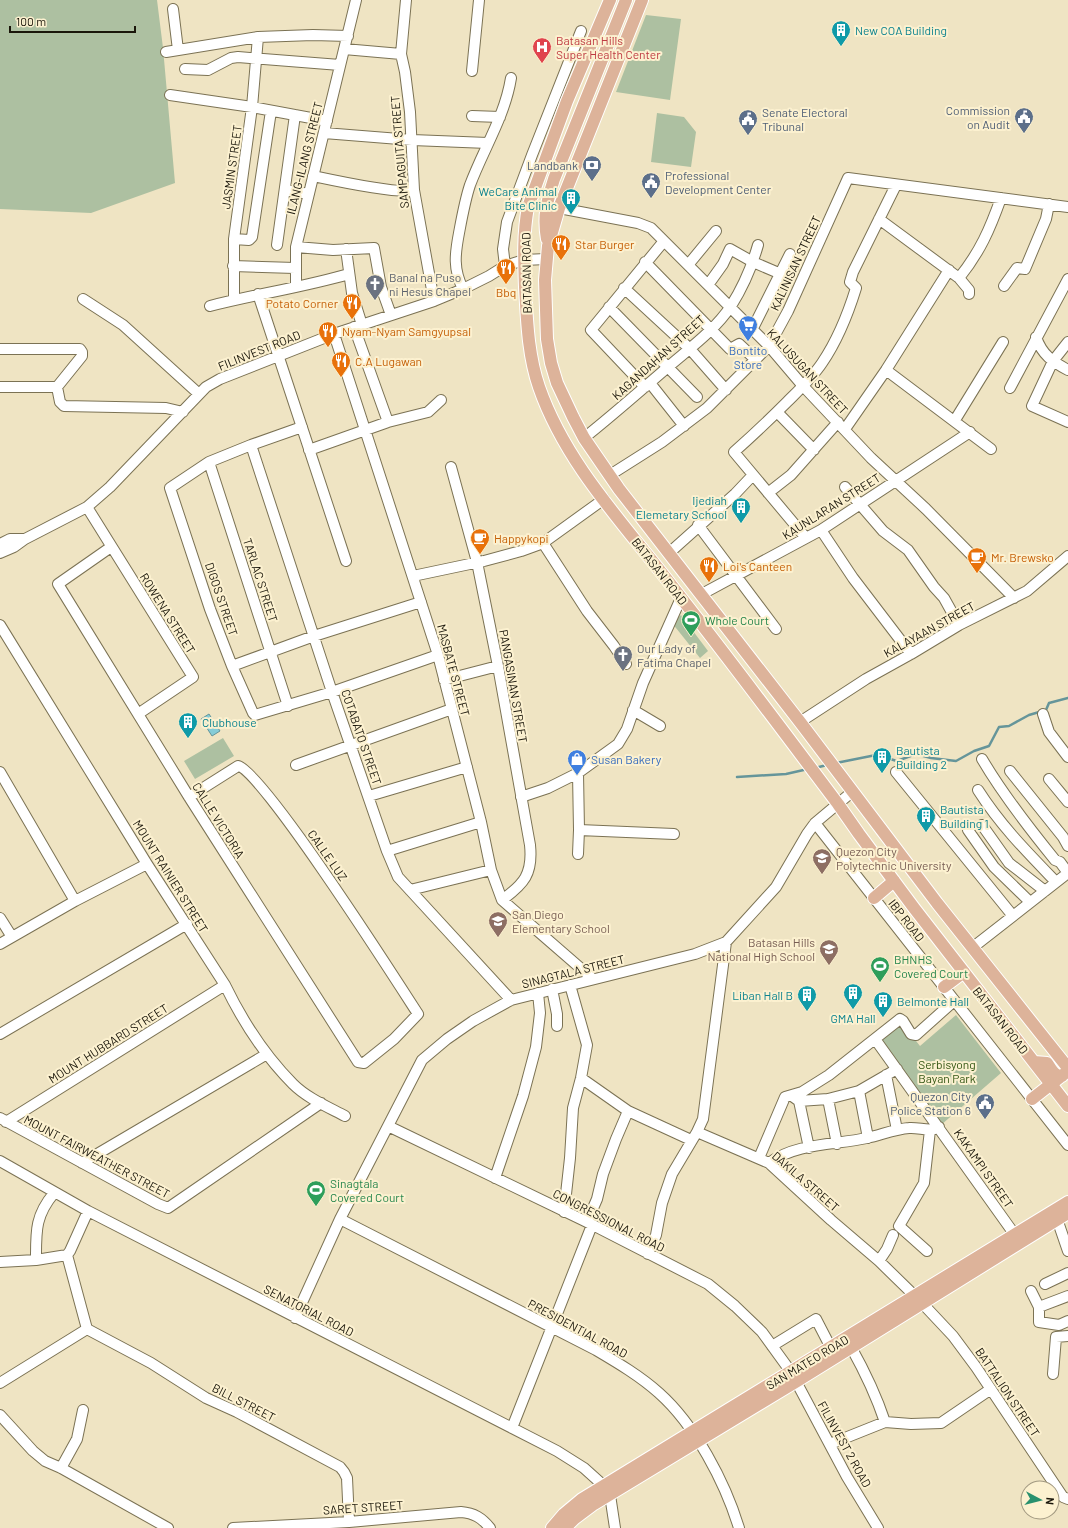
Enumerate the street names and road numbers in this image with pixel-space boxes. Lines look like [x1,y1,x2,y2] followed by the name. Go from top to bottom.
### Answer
[387,95,411,209] street label: SAMPAGUITA STREET
[283,100,325,216] street label: ILANG-ILANG STREET
[218,124,244,210] street label: JASMIN STREET
[767,213,823,313] street label: KALINISAN STREET
[518,232,534,314] street label: BATASAN ROAD
[609,312,707,402] street label: KAGANDAHAN STREET
[765,325,851,417] street label: KALUSUGAN STREET
[216,327,302,373] street label: FILINVEST ROAD
[779,470,883,542] street label: KAUNLARAN STREET
[630,535,690,607] street label: BATASAN ROAD
[241,536,281,624] street label: TARLAC STREET
[203,560,241,638] street label: DIGOS STREET
[138,570,199,656] street label: ROWENA STREET
[881,598,977,660] street label: KALAYAAN STREET
[435,622,473,718] street label: MASBATE STREET
[497,628,531,744] street label: PANGASINAN STREET
[339,687,385,787] street label: COTABATO STREET
[190,780,248,860] street label: CALLE VICTORIA
[131,817,211,935] street label: MOUNT RAINIER STREET
[305,827,351,883] street label: CALLE LUZ
[886,896,928,944] street label: IBP ROAD
[520,951,626,991] street label: SINAGTALA STREET
[971,984,1031,1056] street label: BATASAN ROAD
[46,1000,170,1086] street label: MOUNT HUBBARD STREET
[22,1112,172,1201] street label: MOUNT FAIRWEATHER STREET
[951,1126,1017,1210] street label: KAKAMPI STREET
[770,1148,842,1214] street label: DAKILA STREET
[551,1186,667,1254] street label: CONGRESSIONAL ROAD
[262,1281,356,1339] street label: SENATORIAL ROAD
[526,1296,630,1360] street label: PRESIDENTIAL ROAD
[763,1332,851,1392] street label: SAN MATEO ROAD
[973,1345,1043,1439] street label: BATTALION STREET
[210,1380,278,1424] street label: BILL STREET
[816,1398,874,1490] street label: FILINVEST 2 ROAD
[322,1497,404,1517] street label: SARET STREET

